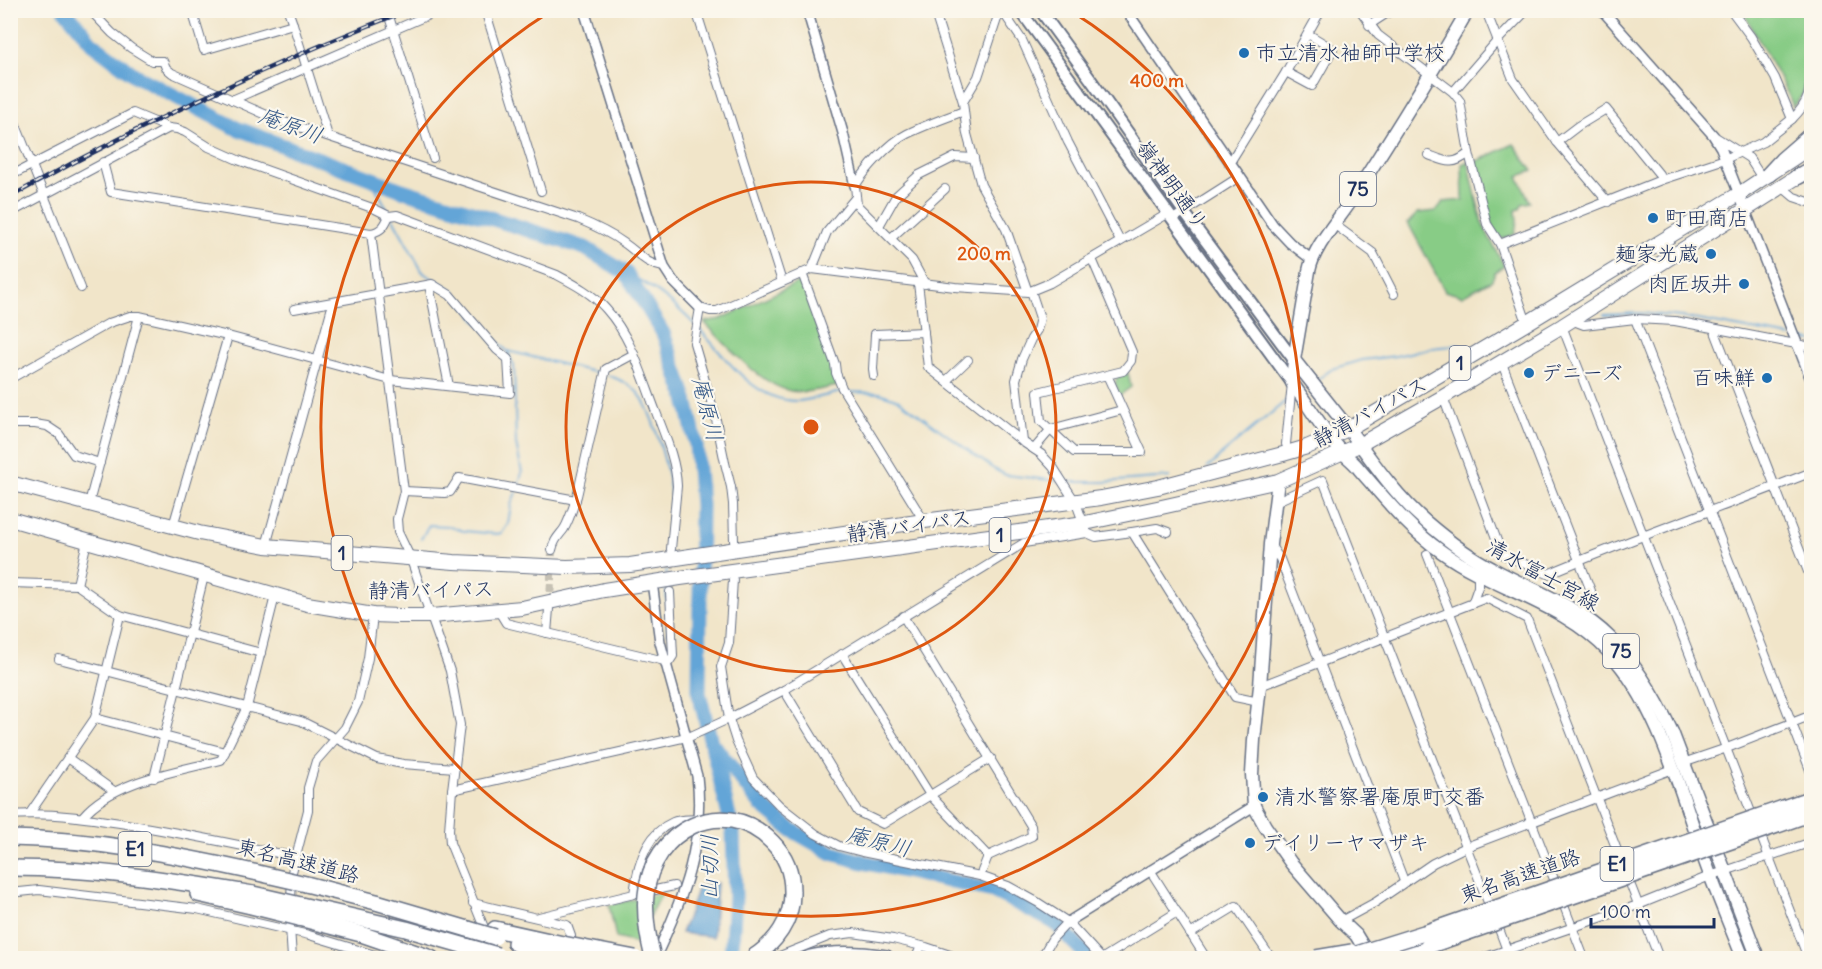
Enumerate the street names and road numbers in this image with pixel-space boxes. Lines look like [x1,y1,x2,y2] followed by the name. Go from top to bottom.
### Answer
[1131,134,1214,235] street label: 嶺神明通り
[1340,172,1376,206] road number: 75
[1450,346,1470,380] road number: 1
[1308,370,1432,453] street label: 静清バイパス
[845,503,973,548] street label: 静清バイパス
[990,518,1010,552] road number: 1
[1482,532,1605,617] street label: 清水富士宮線
[332,536,352,570] road number: 1
[368,575,494,604] street label: 静清バイパス
[1603,634,1639,668] road number: 75
[118,832,152,866] road number: E1
[234,832,363,889] street label: 東名高速道路
[1456,842,1584,909] street label: 東名高速道路
[1600,847,1634,881] road number: E1

